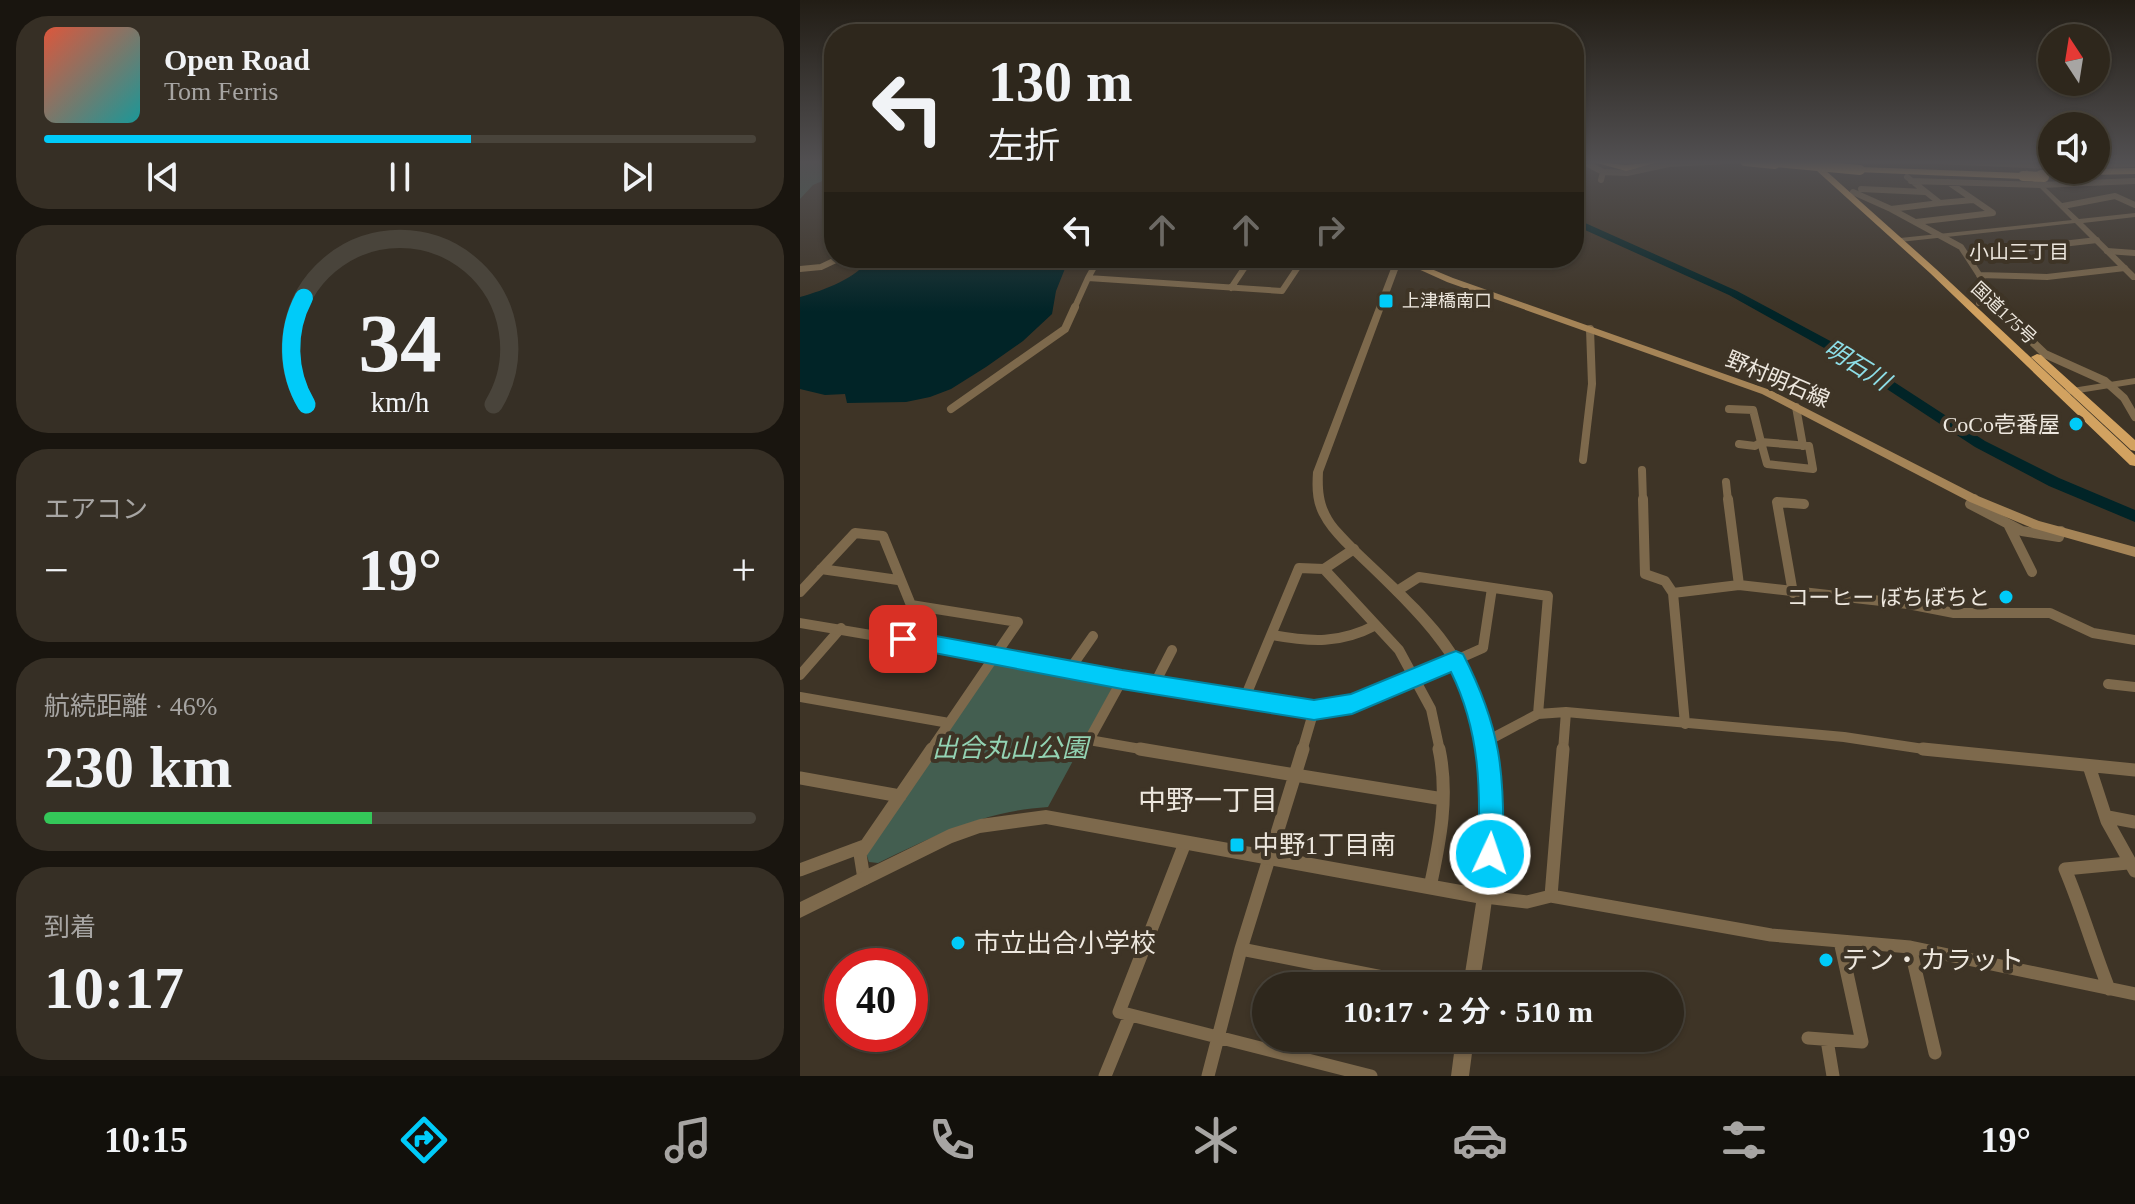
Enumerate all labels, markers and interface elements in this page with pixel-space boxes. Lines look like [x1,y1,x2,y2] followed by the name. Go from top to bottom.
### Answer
[2038,24,2110,96] north arrow
[2038,24,2110,184] map controls
[164,43,310,76] text: Open Road
[988,51,1133,113] text: 130 m
[856,56,960,160] icon: left
[164,77,278,106] text: Tom Ferris
[2038,112,2110,184] button: sound
[988,126,1060,166] text: 左折
[141,155,185,199] icon: previous
[378,155,422,199] icon: pause
[615,155,659,199] icon: next
[1056,208,1100,252] icon: left
[1140,208,1184,252] icon: ahead
[1224,208,1268,252] icon: ahead
[1308,208,1352,252] icon: right
[1969,241,2069,263] district label: 小山三丁目
[1968,278,2040,348] street label: 国道175号
[1402,291,1492,311] place label: 上津橋南口
[1377,292,1395,310] marker: 上津橋南口
[358,297,442,389] text: 34
[1820,335,1897,397] water label: 明石川
[1722,346,1833,412] street label: 野村明石線
[371,387,429,418] text: km/h
[1943,412,2060,437] place label: CoCo壱番屋
[2067,415,2085,433] marker: CoCo壱番屋
[44,495,148,524] text: エアコン
[358,537,442,603] text: 19°
[44,546,69,595] text: −
[731,546,756,595] text: +
[1786,585,1990,610] place label: コーヒー ぼちぼちと
[1997,588,2015,606] marker: コーヒー ぼちぼちと
[869,605,937,673] pin
[881,617,925,661] icon: arrive
[44,692,217,721] text: 航続距離 · 46%
[44,734,232,800] text: 230 km
[932,734,1092,763] park label: 出合丸山公園
[1138,785,1278,816] district label: 中野一丁目
[1448,812,1532,896] position arrow
[1253,831,1396,860] place label: 中野1丁目南
[1228,836,1246,854] marker: 中野1丁目南
[44,913,96,942] text: 到着
[974,929,1156,958] place label: 市立出合小学校
[949,934,967,952] marker: 市立出合小学校
[1842,946,2024,975] place label: テン・カラット
[824,948,928,1052] speed limit sign: 40
[1817,951,1835,969] marker: テン・カラット
[44,955,184,1021] text: 10:17
[1343,995,1593,1028] text: 10:17 · 2 分 · 510 m
[396,1112,452,1168] icon: directions
[660,1112,716,1168] icon: music
[924,1112,980,1168] icon: phone
[1188,1112,1244,1168] icon: climate
[1452,1112,1508,1168] icon: car
[1716,1112,1772,1168] icon: filters
[104,1120,188,1160] text: 10:15
[1980,1120,2031,1160] text: 19°

